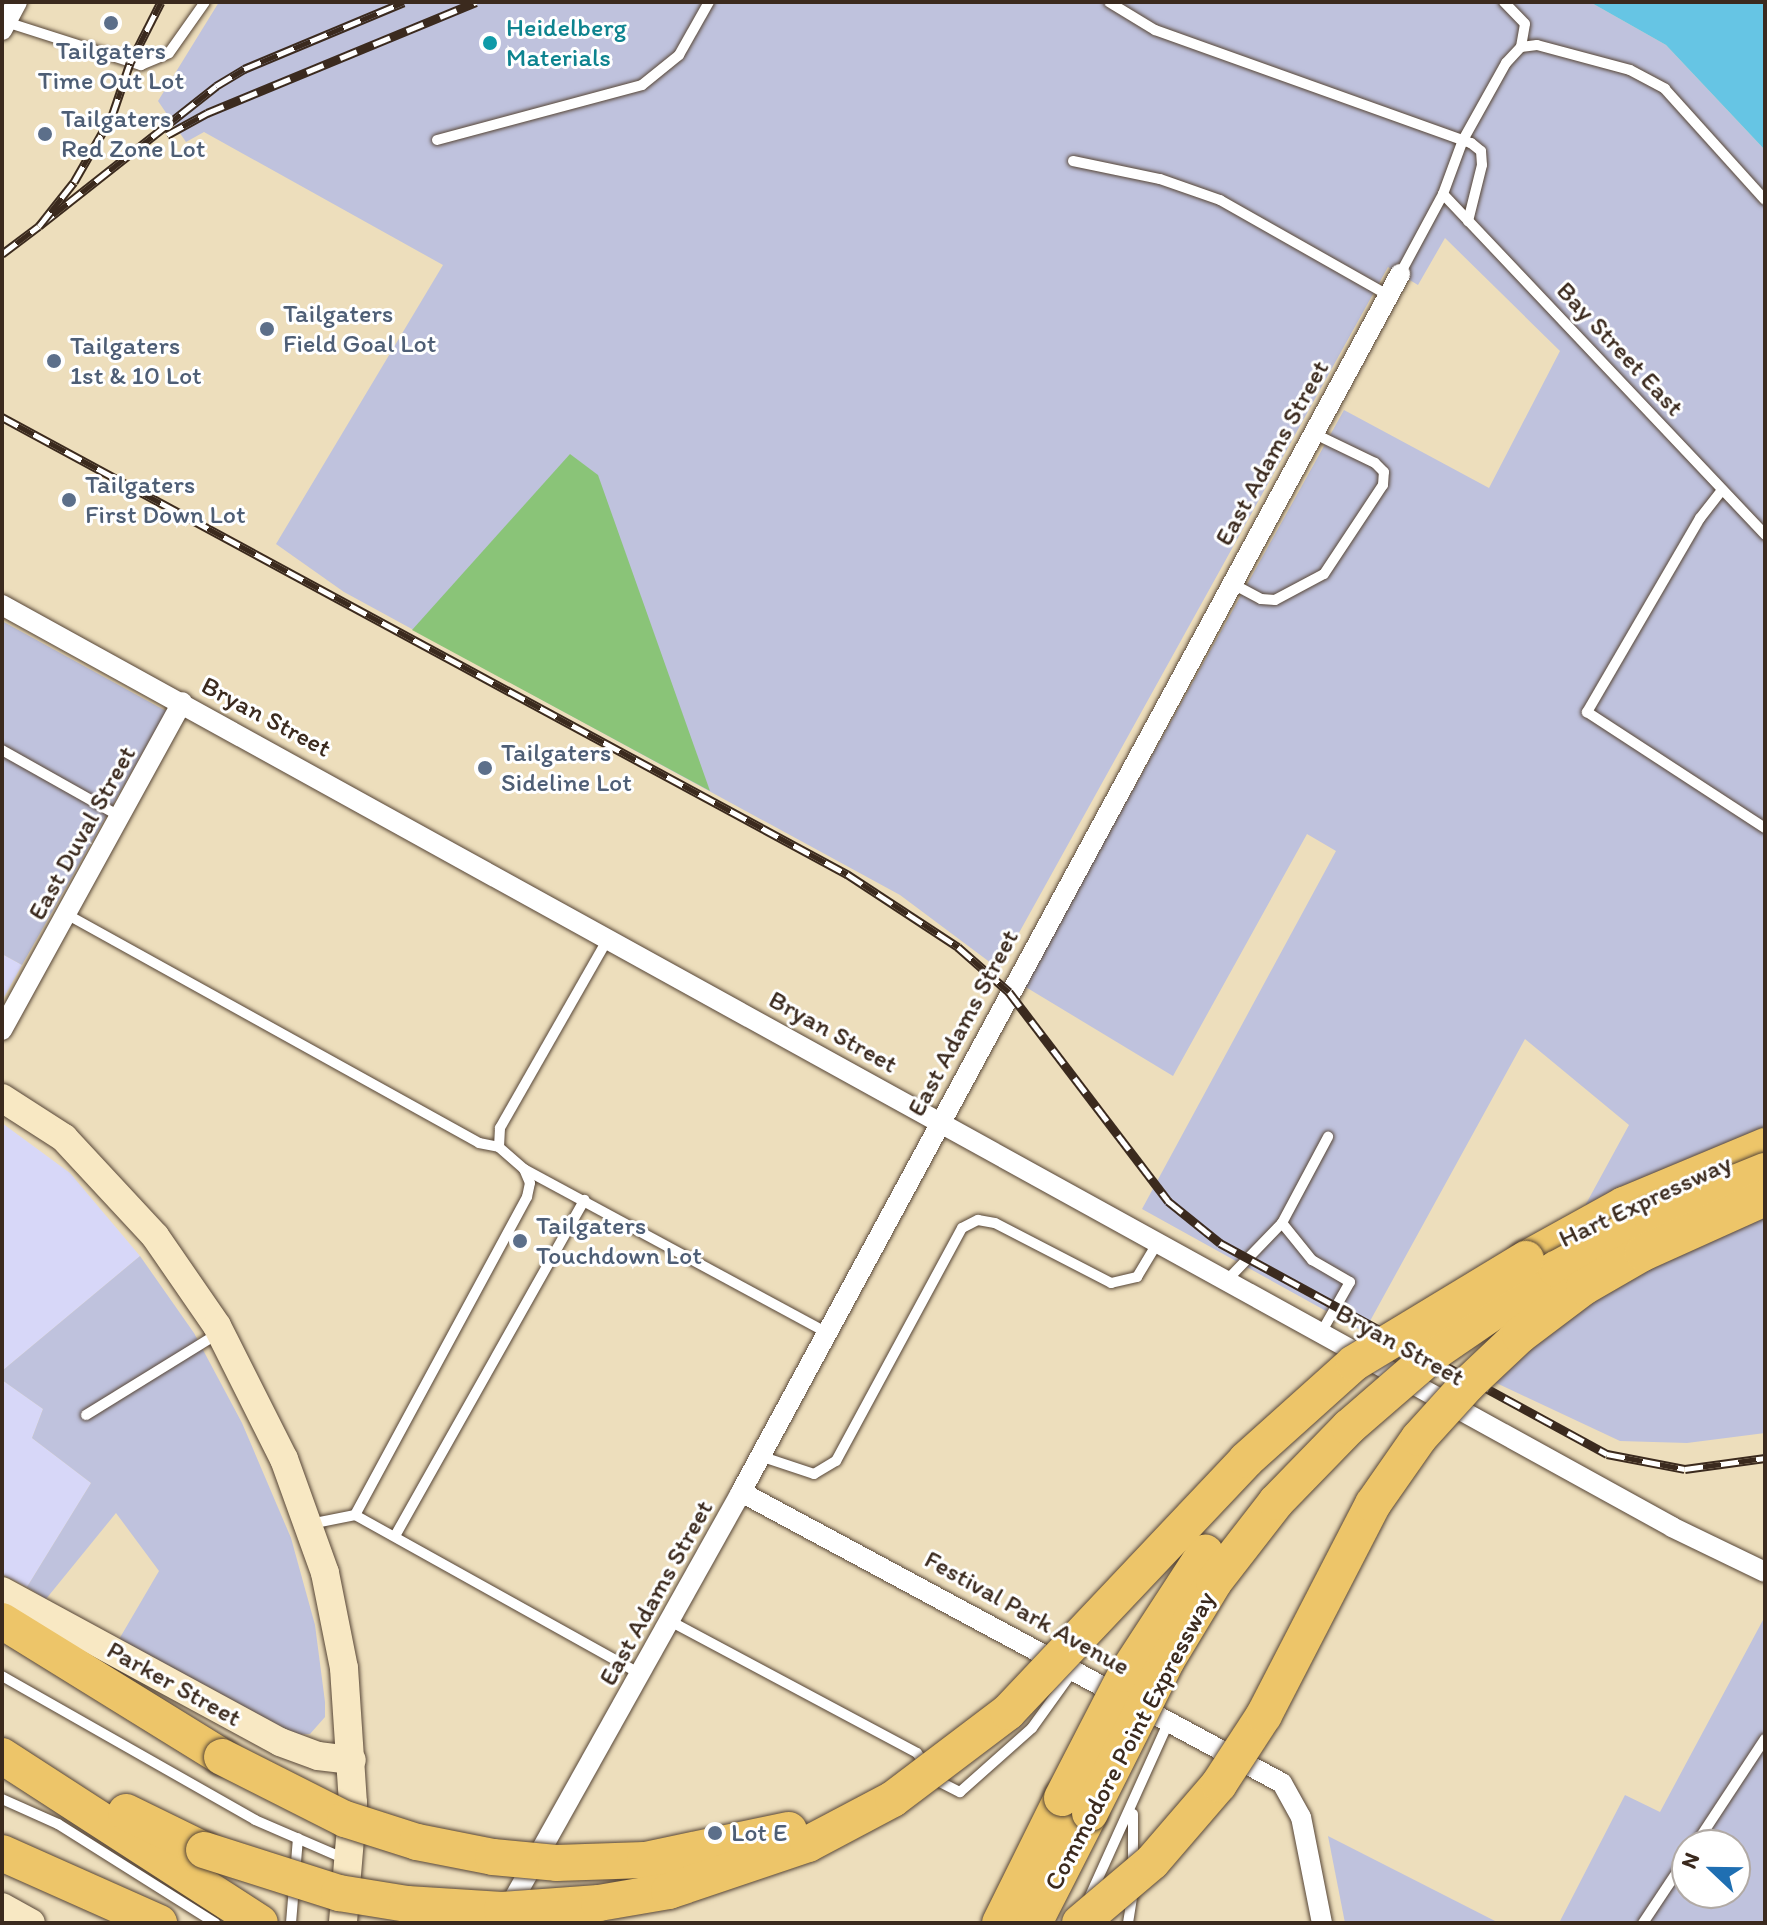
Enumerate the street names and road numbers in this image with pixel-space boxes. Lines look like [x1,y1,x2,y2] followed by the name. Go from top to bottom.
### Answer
[1550,275,1690,423] street label: Bay Street East
[1208,355,1336,551] street label: East Adams Street
[196,670,336,764] street label: Bryan Street
[22,741,142,925] street label: East Duval Street
[901,924,1025,1122] street label: East Adams Street
[763,984,903,1080] street label: Bryan Street
[1554,1148,1736,1254] street label: Hart Expressway
[1330,1297,1470,1393] street label: Bryan Street
[592,1495,720,1691] street label: East Adams Street
[919,1544,1135,1682] street label: Festival Park Avenue
[1038,1586,1222,1896] street label: Commodore Point Expressway
[102,1634,246,1734] street label: Parker Street

